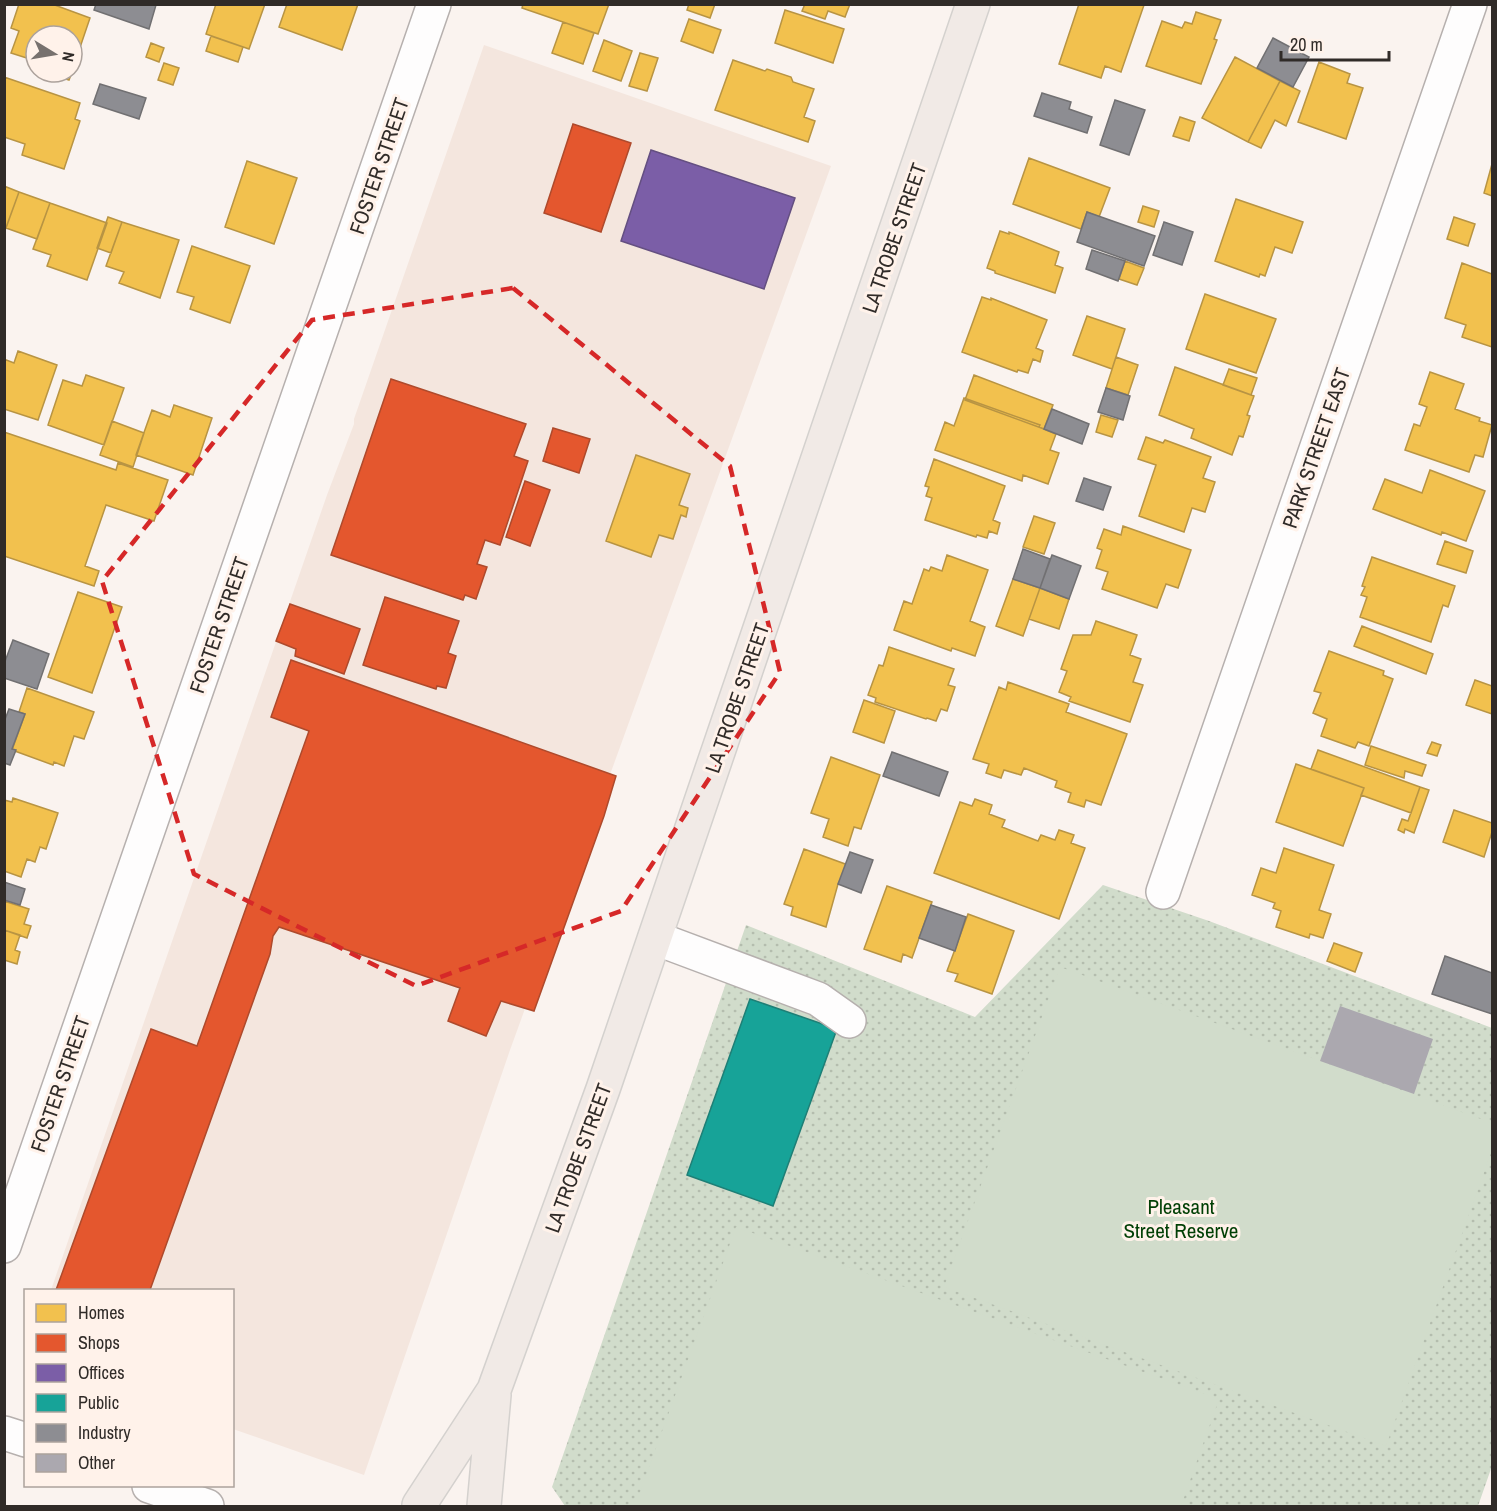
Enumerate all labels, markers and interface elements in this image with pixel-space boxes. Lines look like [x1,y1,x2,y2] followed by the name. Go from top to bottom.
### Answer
[24,24,84,84] north arrow
[1281,24,1389,62] scale bar
[1290,32,1323,57] text: 20 m
[57,50,80,64] text: N
[342,93,416,238] street label: FOSTER STREET
[855,159,933,317] street label: LA TROBE STREET
[1275,363,1357,532] street label: PARK STREET EAST
[182,552,256,697] street label: FOSTER STREET
[698,619,776,777] street label: LA TROBE STREET
[23,1011,97,1156] street label: FOSTER STREET
[538,1079,619,1237] street label: LA TROBE STREET
[1124,1192,1238,1245] park label: Pleasant Street Reserve
[24,1289,234,1487] legend
[78,1300,125,1325] text: Homes
[78,1330,120,1355] text: Shops
[78,1360,125,1385] text: Offices
[78,1390,119,1415] text: Public
[78,1420,131,1445] text: Industry
[78,1450,115,1475] text: Other

